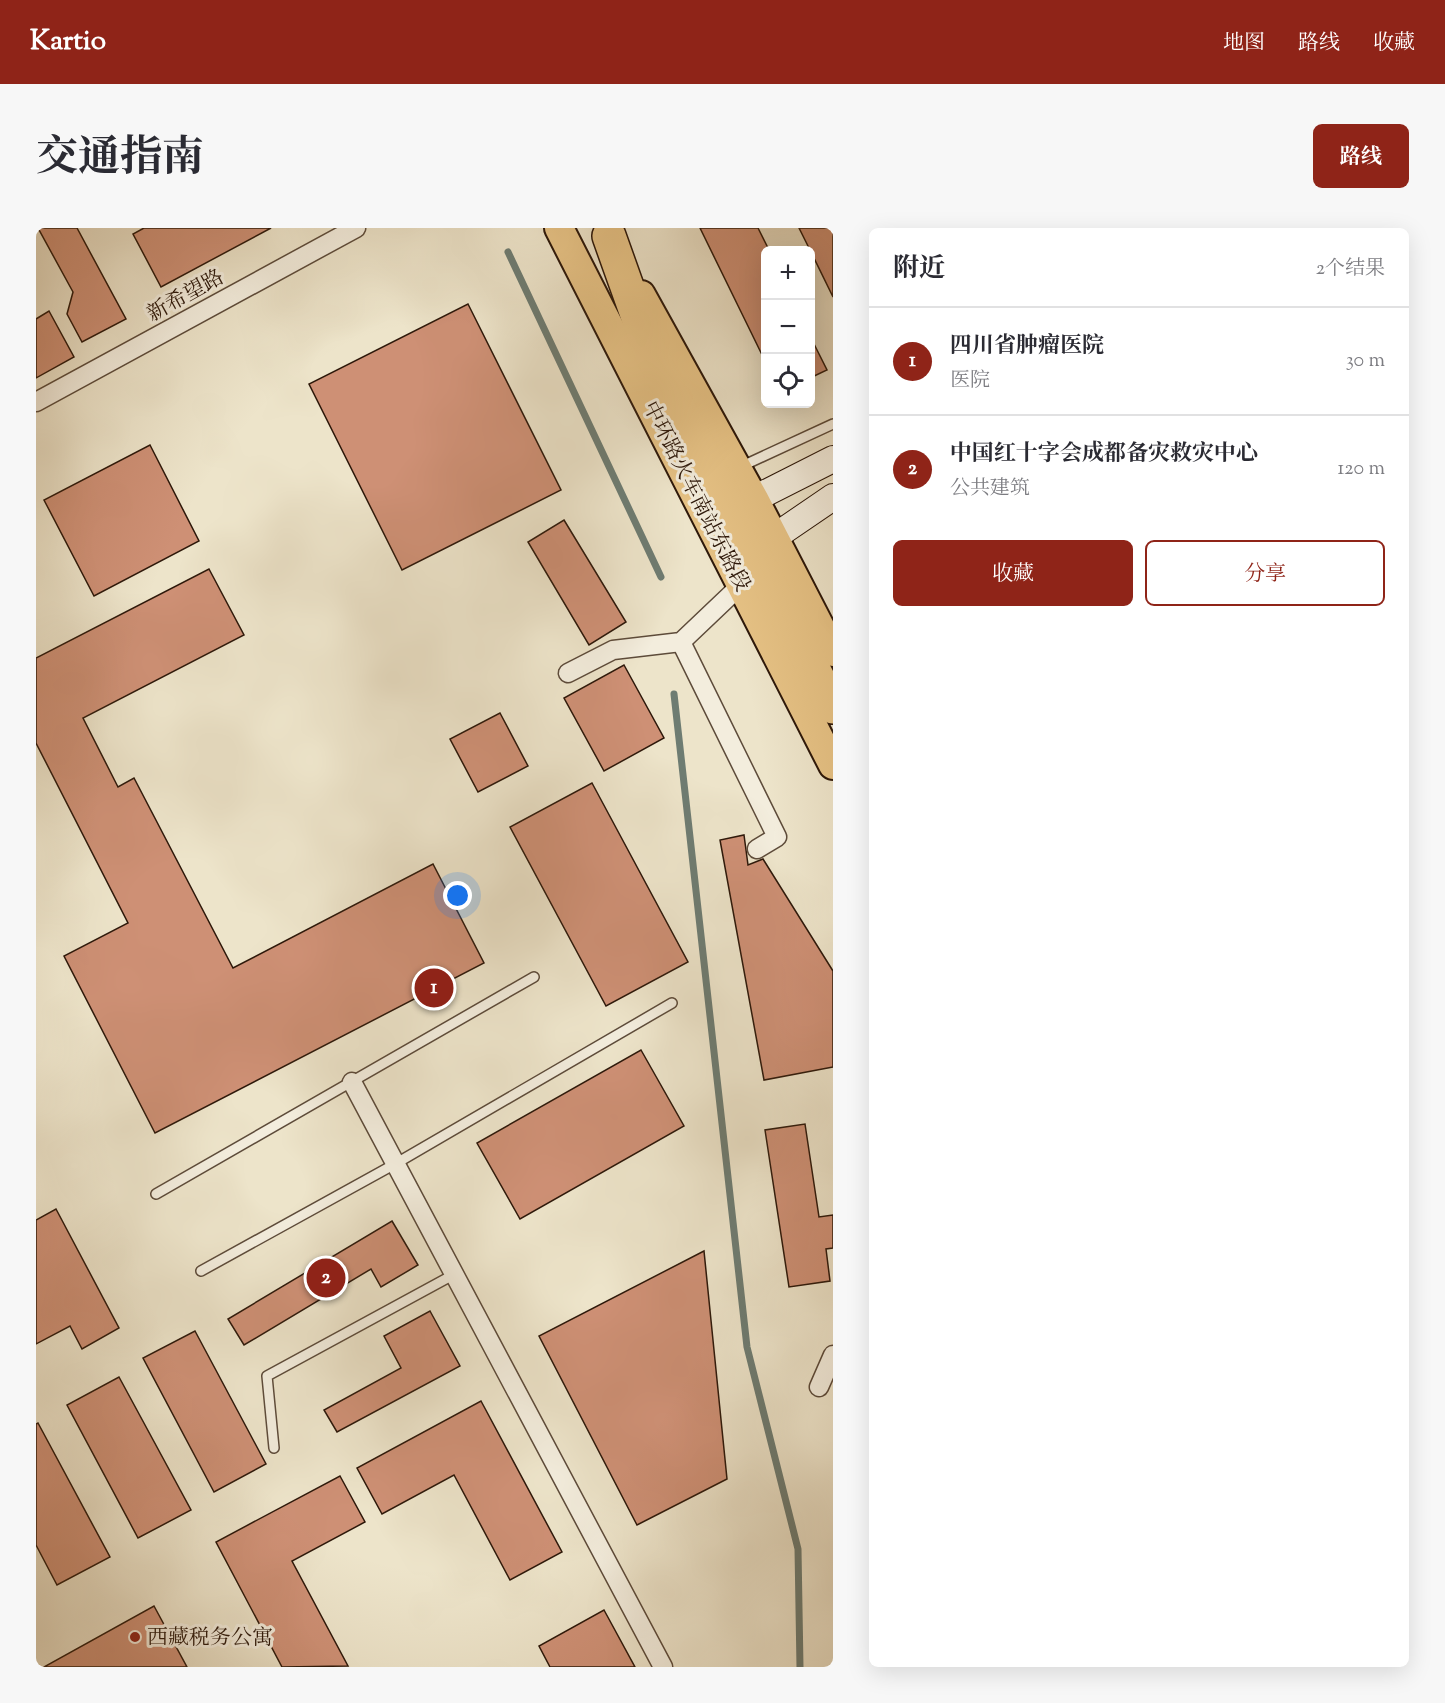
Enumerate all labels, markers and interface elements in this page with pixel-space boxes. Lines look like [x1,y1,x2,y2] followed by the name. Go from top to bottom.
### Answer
[30,22,106,62] text: Kartio
[1223,29,1265,59] text: 地图
[1298,29,1340,59] text: 路线
[1373,29,1415,59] text: 收藏
[1313,124,1409,188] button: 路线
[36,130,204,190] text: 交通指南
[761,246,815,408] map controls
[761,246,815,300] button: +
[893,251,945,288] text: 附近
[1316,255,1385,284] text: 2个结果
[142,263,230,330] street label: 新希望路
[761,300,815,354] button: −
[950,331,1104,363] text: 四川省肿瘤医院
[909,347,916,376] text: 1
[1346,347,1385,376] text: 30 m
[761,354,815,408] button: locate
[950,367,990,396] text: 医院
[634,397,756,597] street label: 中环路火车南站东路段
[950,439,1258,471] text: 中国红十字会成都备灾救灾中心
[908,455,917,484] text: 2
[1337,455,1385,484] text: 120 m
[950,475,1030,504] text: 公共建筑
[893,540,1133,606] button: 收藏
[1145,540,1385,606] button: 分享
[443,881,472,910] your location
[414,966,454,1011] pin: 1
[306,1256,346,1300] pin: 2
[147,1624,273,1654] place label: 西藏税务公寓
[128,1630,142,1644] marker: 西藏税务公寓

